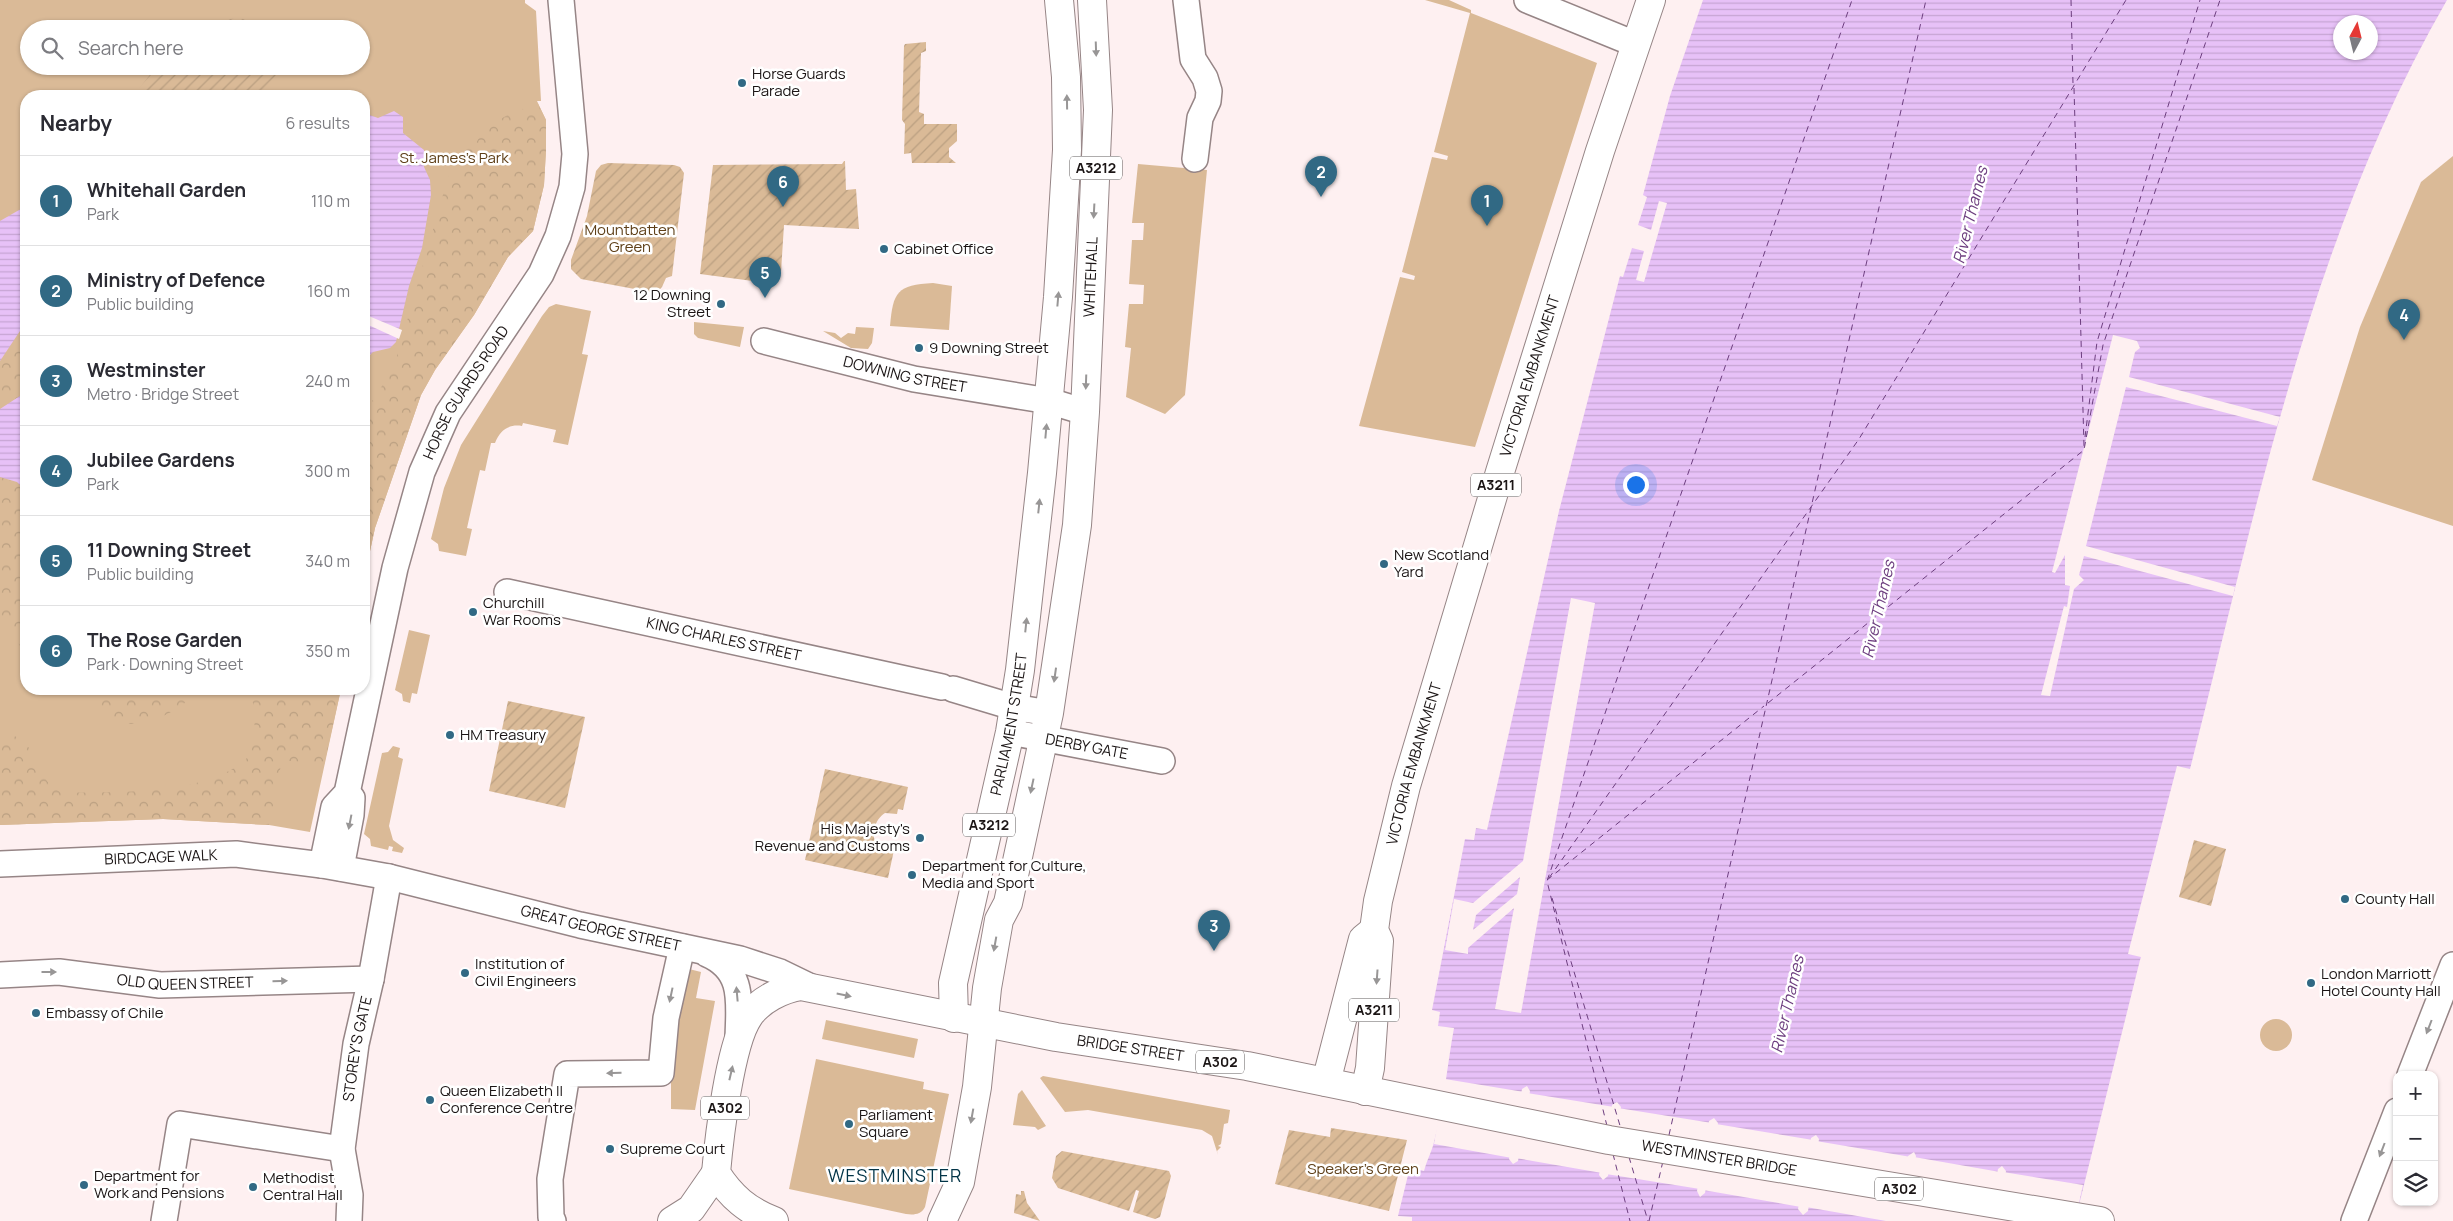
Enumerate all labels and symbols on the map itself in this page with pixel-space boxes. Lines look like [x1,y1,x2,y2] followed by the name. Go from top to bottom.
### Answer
[2333,15,2378,60] north arrow
[1092,41,1100,57] one-way arrow
[752,63,846,101] place label: Horse Guards Parade
[736,77,748,89] marker: Horse Guards Parade
[1062,93,1070,109] one-way arrow
[399,147,509,168] park label: St. James's Park
[1070,156,1122,180] road number: A3212
[1305,156,1337,197] pin: 2
[1947,163,1993,266] water label: River Thames
[767,166,799,207] pin: 6
[1471,185,1503,226] pin: 1
[1090,203,1098,219] one-way arrow
[584,219,676,257] park label: Mountbatten Green
[1078,236,1103,318] street label: WHITEHALL
[894,238,994,259] place label: Cabinet Office
[878,243,890,255] marker: Cabinet Office
[749,257,781,298] pin: 5
[633,284,711,322] place label: 12 Downing Street
[1055,291,1063,307] one-way arrow
[1494,292,1565,459] street label: VICTORIA EMBANKMENT
[715,298,727,310] marker: 12 Downing Street
[2388,299,2420,340] pin: 4
[418,321,514,463] street label: HORSE GUARDS ROAD
[929,337,1049,358] place label: 9 Downing Street
[913,342,925,354] marker: 9 Downing Street
[841,350,968,397] street label: DOWNING STREET
[1082,374,1090,390] one-way arrow
[1042,423,1050,439] one-way arrow
[1623,472,1649,498] your location
[1471,474,1521,496] road number: A3211
[1035,497,1043,513] one-way arrow
[1394,544,1489,582] place label: New Scotland Yard
[1856,557,1900,660] water label: River Thames
[1378,558,1390,570] marker: New Scotland Yard
[483,592,561,630] place label: Churchill War Rooms
[467,606,479,618] marker: Churchill War Rooms
[645,612,804,666] street label: KING CHARLES STREET
[1022,616,1030,632] one-way arrow
[985,652,1032,797] street label: PARLIAMENT STREET
[1051,667,1059,683] one-way arrow
[1381,680,1446,847] street label: VICTORIA EMBANKMENT
[460,724,546,745] place label: HM Treasury
[1043,728,1130,764] street label: DERBY GATE
[444,729,456,741] marker: HM Treasury
[1028,779,1036,794] one-way arrow
[345,814,353,830] one-way arrow
[963,814,1015,836] road number: A3212
[755,818,910,856] place label: His Majesty's Revenue and Customs
[914,832,926,844] marker: His Majesty's Revenue and Customs
[104,844,218,870] street label: BIRDCAGE WALK
[922,855,1086,893] place label: Department for Culture, Media and Sport
[906,869,918,881] marker: Department for Culture, Media and Sport
[2355,888,2435,909] place label: County Hall
[2339,893,2351,905] marker: County Hall
[519,900,683,956] street label: GREAT GEORGE STREET
[1198,910,1230,951] pin: 3
[990,937,998,953] one-way arrow
[1765,952,1809,1055] water label: River Thames
[475,953,576,991] place label: Institution of Civil Engineers
[2321,963,2441,1001] place label: London Marriott Hotel County Hall
[459,967,471,979] marker: Institution of Civil Engineers
[41,968,57,976] one-way arrow
[116,969,254,995] street label: OLD QUEEN STREET
[1372,969,1380,985] one-way arrow
[272,977,288,985] one-way arrow
[2305,977,2317,989] marker: London Marriott Hotel County Hall
[733,986,741,1002] one-way arrow
[667,987,675,1003] one-way arrow
[837,991,852,999] one-way arrow
[337,994,377,1103] street label: STOREY'S GATE
[1349,998,1399,1022] road number: A3211
[46,1002,164,1023] place label: Embassy of Chile
[30,1007,42,1019] marker: Embassy of Chile
[2425,1020,2433,1035] one-way arrow
[1076,1029,1186,1066] street label: BRIDGE STREET
[1196,1050,1244,1074] road number: A302
[727,1066,735,1081] one-way arrow
[606,1070,622,1078] one-way arrow
[440,1080,573,1118] place label: Queen Elizabeth II Conference Centre
[424,1094,436,1106] marker: Queen Elizabeth II Conference Centre
[701,1096,749,1120] road number: A302
[859,1104,933,1142] place label: Parliament Square
[968,1108,976,1124] one-way arrow
[843,1118,855,1130] marker: Parliament Square
[1640,1135,1799,1181] street label: WESTMINSTER BRIDGE
[620,1138,725,1159] place label: Supreme Court
[604,1143,616,1155] marker: Supreme Court
[2378,1143,2386,1158] one-way arrow
[1307,1158,1419,1179] park label: Speaker's Green
[828,1163,962,1187] district label: WESTMINSTER
[94,1165,225,1203] place label: Department for Work and Pensions
[263,1167,343,1205] place label: Methodist Central Hall
[1875,1178,1923,1200] road number: A302
[78,1179,90,1191] marker: Department for Work and Pensions
[247,1181,259,1193] marker: Methodist Central Hall

